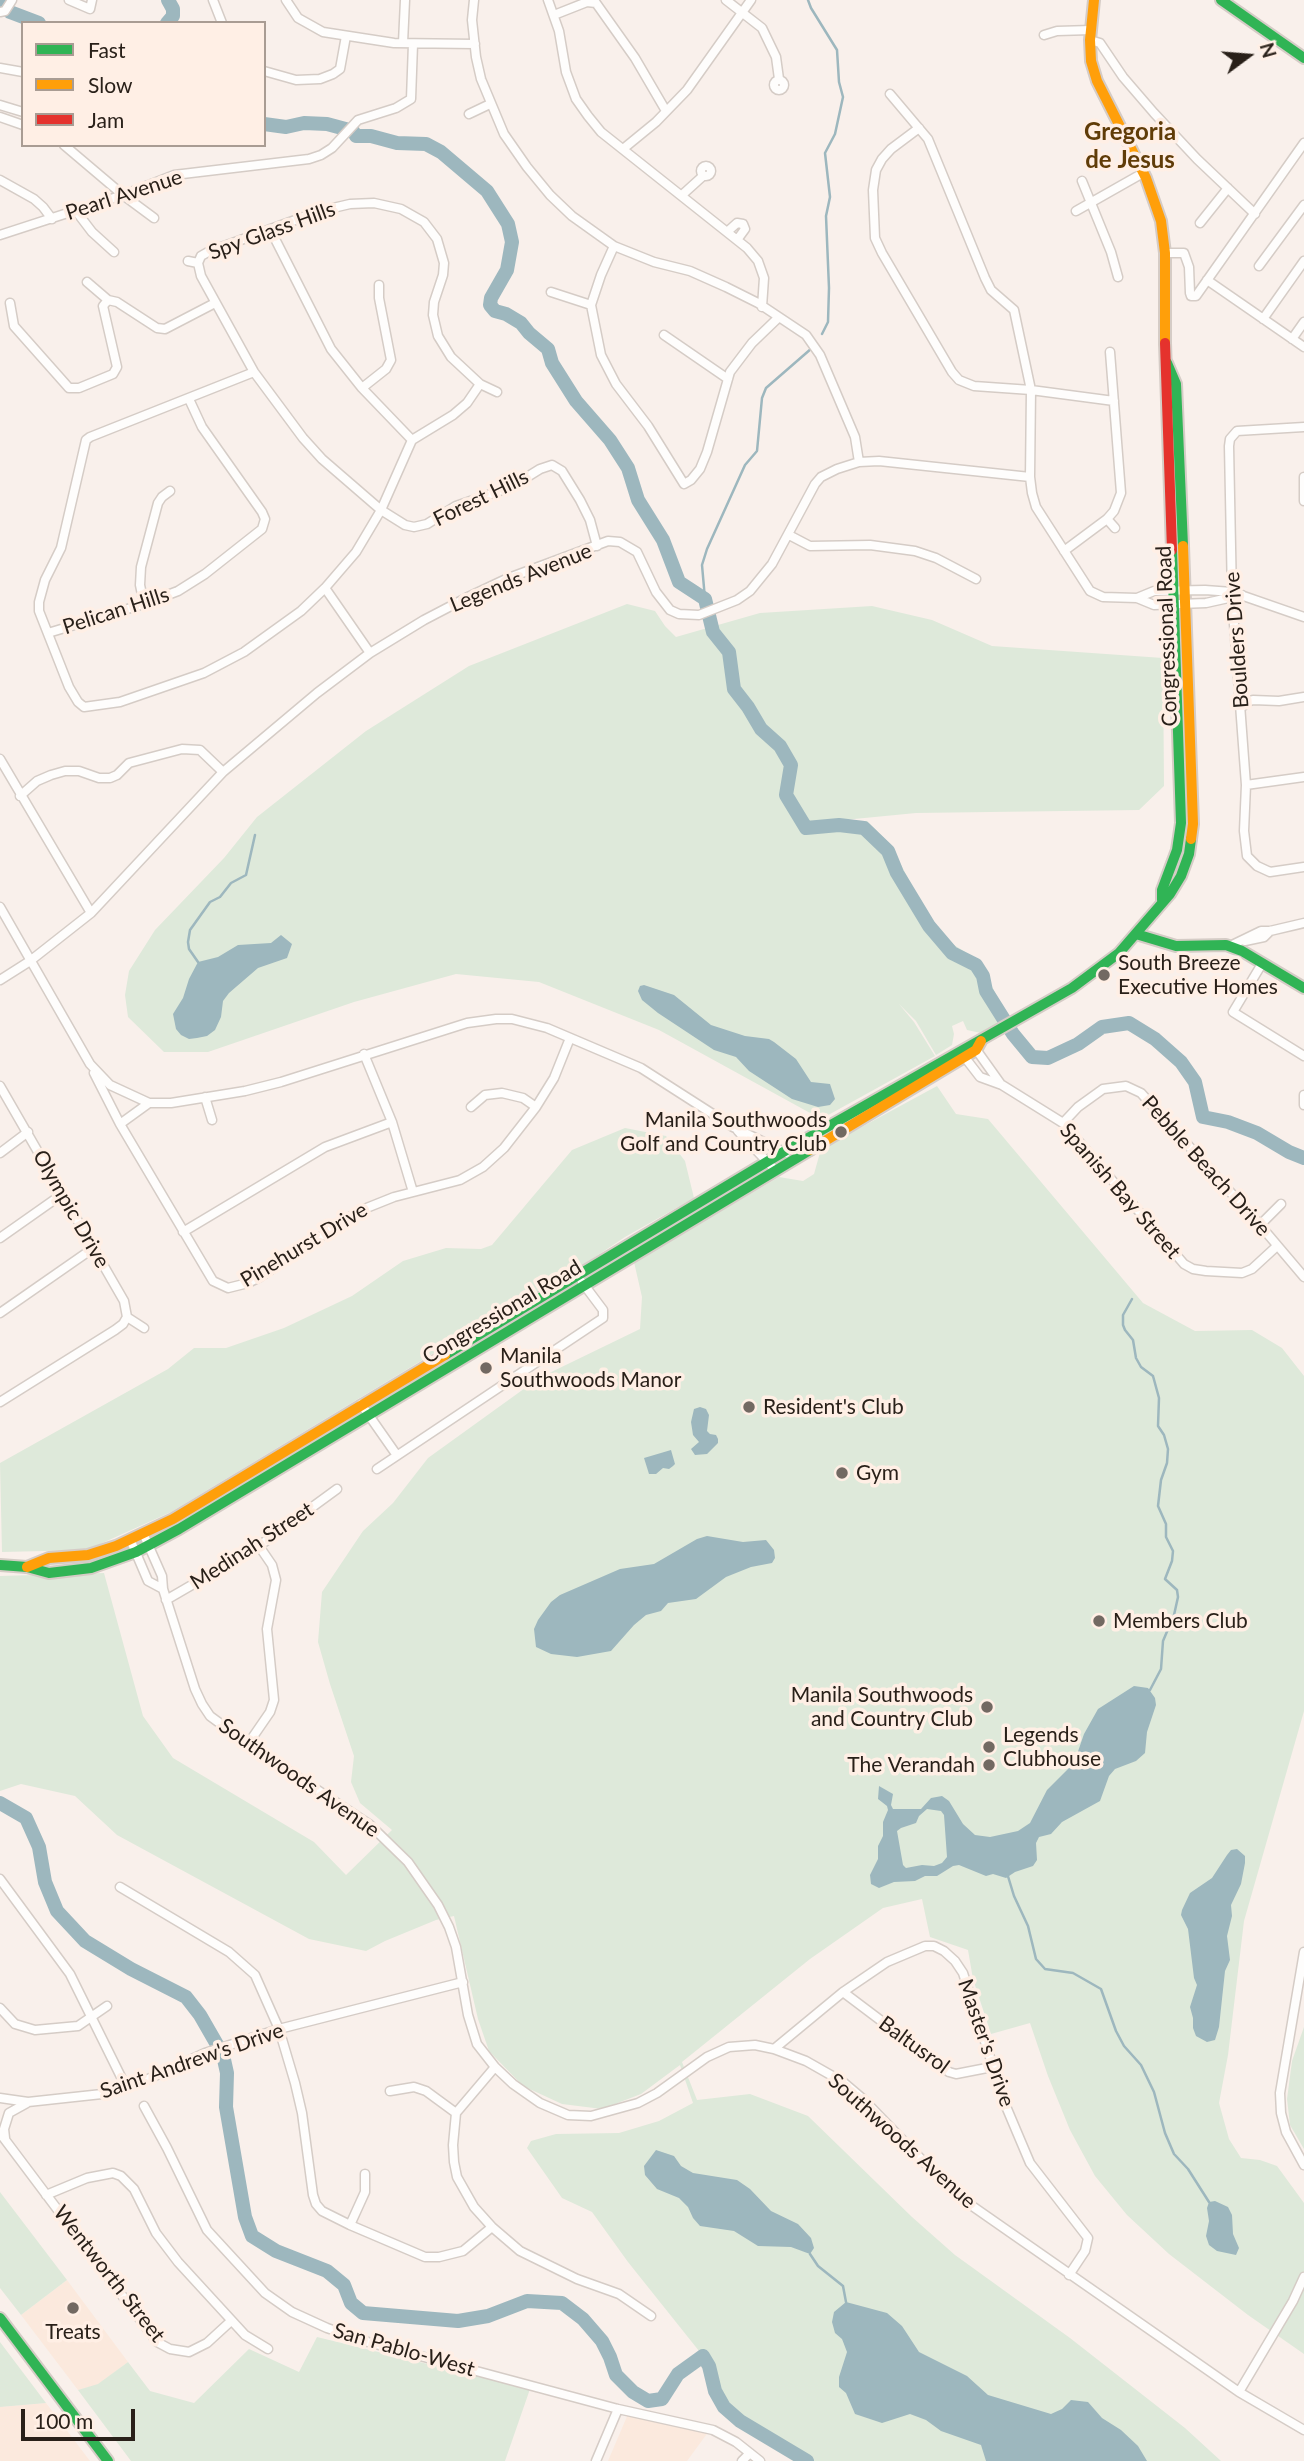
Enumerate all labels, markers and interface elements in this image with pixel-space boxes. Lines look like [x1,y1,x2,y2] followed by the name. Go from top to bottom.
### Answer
[21,21,266,147] legend
[1213,21,1283,91] north arrow
[88,37,125,62] text: Fast
[1256,40,1282,60] text: N
[88,72,132,97] text: Slow
[88,107,124,132] text: Jam
[1084,118,1176,174] district label: Gregoria de Jesus
[63,164,185,226] street label: Pearl Avenue
[205,196,339,266] street label: Spy Glass Hills
[429,464,533,532] street label: Forest Hills
[447,538,595,618] street label: Legends Avenue
[1151,545,1183,727] street label: Congressional Road
[1220,571,1254,709] street label: Boulders Drive
[60,582,172,640] street label: Pelican Hills
[1118,950,1278,1000] place label: South Breeze Executive Homes
[1096,967,1112,983] marker: South Breeze Executive Homes
[1136,1091,1276,1241] street label: Pebble Beach Drive
[620,1107,827,1157] place label: Manila Southwoods Golf and Country Club
[1054,1118,1186,1264] street label: Spanish Bay Street
[833,1124,849,1140] marker: Manila Southwoods Golf and Country Club
[27,1146,115,1272] street label: Olympic Drive
[236,1197,372,1293] street label: Pinehurst Drive
[418,1255,586,1369] street label: Congressional Road
[500,1343,681,1393] place label: Manila Southwoods Manor
[478,1360,494,1376] marker: Manila Southwoods Manor
[763,1394,904,1420] place label: Resident's Club
[741,1399,757,1415] marker: Resident's Club
[856,1460,899,1486] place label: Gym
[834,1465,850,1481] marker: Gym
[186,1497,318,1595] street label: Medinah Street
[1113,1608,1248,1634] place label: Members Club
[1091,1613,1107,1629] marker: Members Club
[791,1682,973,1732] place label: Manila Southwoods and Country Club
[979,1699,995,1715] marker: Manila Southwoods and Country Club
[214,1713,384,1843] street label: Southwoods Avenue
[1003,1722,1101,1772] place label: Legends Clubhouse
[981,1739,997,1755] marker: Legends Clubhouse
[847,1752,975,1778] place label: The Verandah
[981,1757,997,1773] marker: The Verandah
[952,1976,1020,2110] street label: Master's Drive
[874,2011,954,2079] street label: Baltusrol
[97,2018,287,2104] street label: Saint Andrew's Drive
[823,2068,981,2214] street label: Southwoods Avenue
[48,2201,170,2347] street label: Wentworth Street
[65,2300,81,2316] marker: Treats
[330,2318,478,2382] street label: San Pablo-West
[45,2319,101,2345] place label: Treats
[24,2394,138,2438] scale bar
[34,2408,93,2433] text: 100 m

